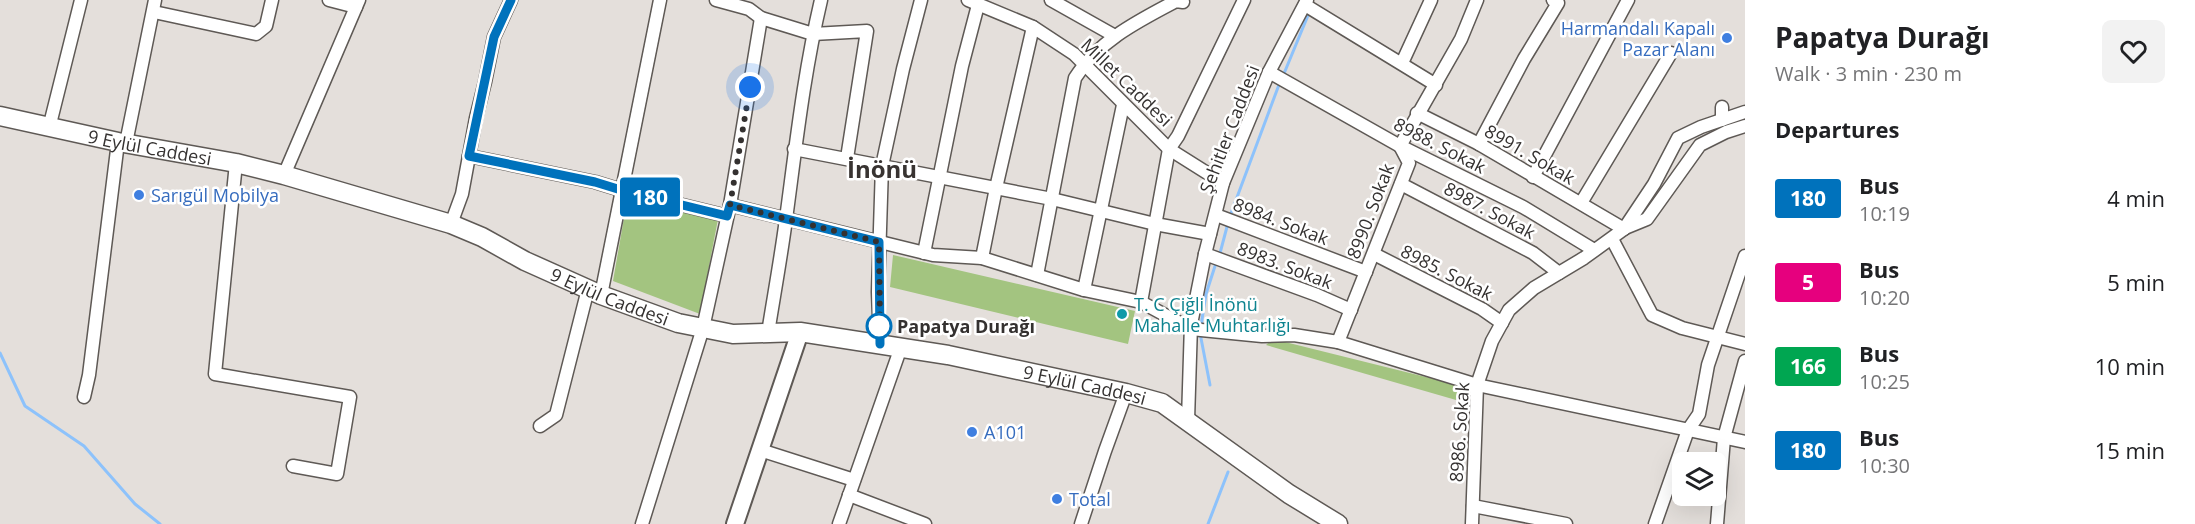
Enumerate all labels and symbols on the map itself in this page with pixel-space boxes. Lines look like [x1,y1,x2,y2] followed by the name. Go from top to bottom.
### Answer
[1561,16,1715,61] place label: Harmandalı Kapalı Pazar Alanı
[1720,31,1734,45] marker: Harmandalı Kapalı Pazar Alanı
[1076,33,1178,131] street label: Millet Caddesi
[1194,62,1264,196] street label: Şehitler Caddesi
[735,72,765,102] your location
[1390,112,1491,179] street label: 8988. Sokak
[1481,119,1580,190] street label: 8991. Sokak
[86,124,214,170] street label: 9 Eylül Caddesi
[847,152,917,185] district label: İnönü
[1341,159,1399,262] street label: 8990. Sokak
[1440,176,1540,244] street label: 8987. Sokak
[616,178,684,216] line badge: 180
[151,183,279,207] place label: Sarıgül Mobilya
[132,188,146,202] marker: Sarıgül Mobilya
[1230,192,1333,250] street label: 8984. Sokak
[1234,236,1337,294] street label: 8983. Sokak
[1397,239,1498,306] street label: 8985. Sokak
[547,262,672,331] street label: 9 Eylül Caddesi
[1134,292,1291,337] place label: T. C Çiğli İnönü Mahalle Muhtarlığı
[1115,307,1129,321] marker: T. C Çiğli İnönü Mahalle Muhtarlığı
[866,313,892,339] marker: Papatya Durağı
[897,314,1035,338] place label: Papatya Durağı
[1021,359,1149,410] street label: 9 Eylül Caddesi
[1444,381,1475,483] street label: 8986. Sokak
[984,420,1026,444] place label: A101
[965,425,979,439] marker: A101
[1069,487,1111,511] place label: Total
[1050,492,1064,506] marker: Total

